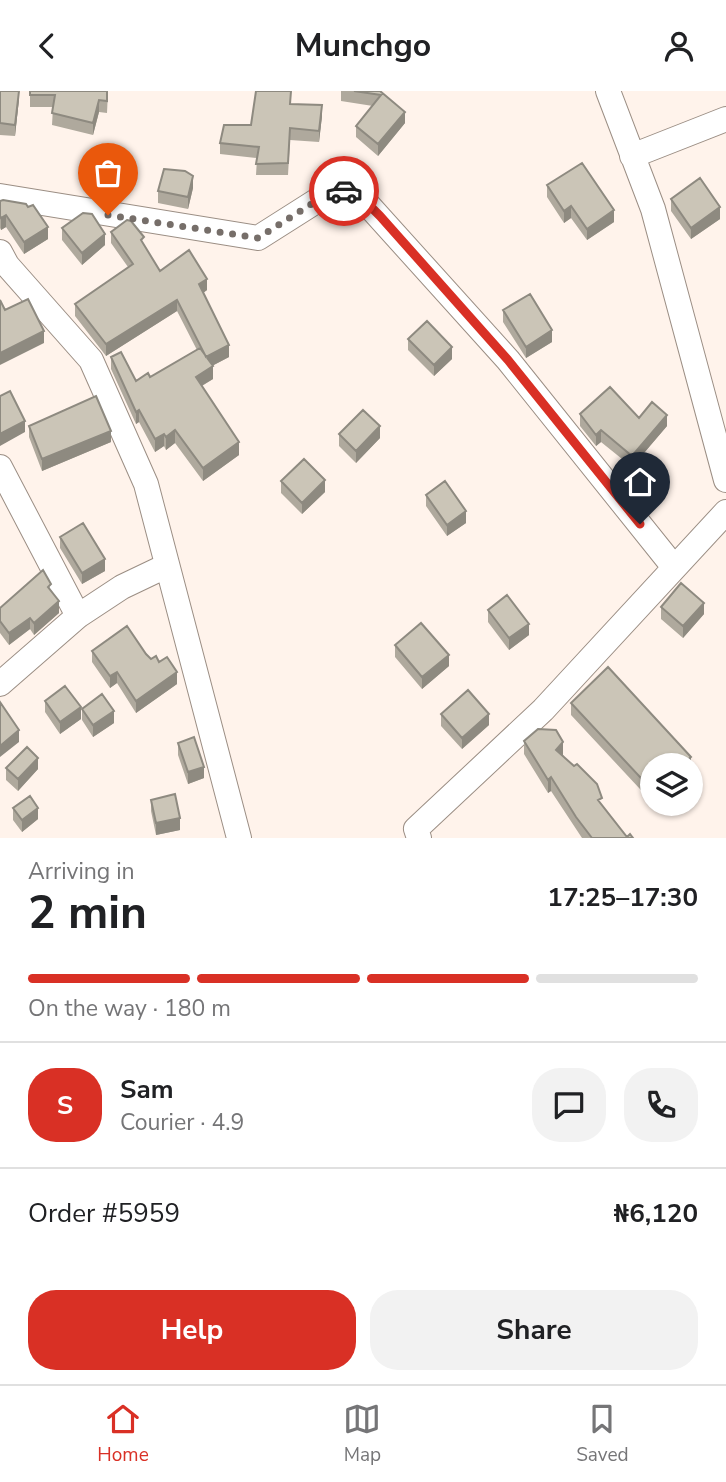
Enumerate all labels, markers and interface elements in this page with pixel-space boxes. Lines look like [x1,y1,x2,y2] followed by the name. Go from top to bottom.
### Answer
[295,24,431,67] text: Munchgo
[28,27,66,65] icon: back
[660,27,698,65] icon: person
[78,143,138,215] pin
[89,154,127,192] icon: bag
[309,156,379,226] courier
[325,172,363,210] icon: car
[610,452,670,524] pin
[621,463,659,501] icon: home
[640,753,703,816] map controls
[640,753,703,816] button: layers
[28,856,135,887] text: Arriving in
[547,880,698,915] text: 17:25–17:30
[28,881,147,944] text: 2 min
[28,993,231,1024] text: On the way · 180 m
[532,1068,606,1142] button: chat
[624,1068,698,1142] button: phone
[120,1072,173,1107] text: Sam
[57,1088,73,1123] text: S
[120,1107,244,1138] text: Courier · 4.9
[28,1196,180,1231] text: Order #5959
[614,1196,698,1231] text: ₦6,120
[28,1290,356,1370] button: Help
[370,1290,698,1370] button: Share
[97,1400,149,1468] tab: Home
[343,1400,381,1468] tab: Map
[576,1400,629,1468] tab: Saved

